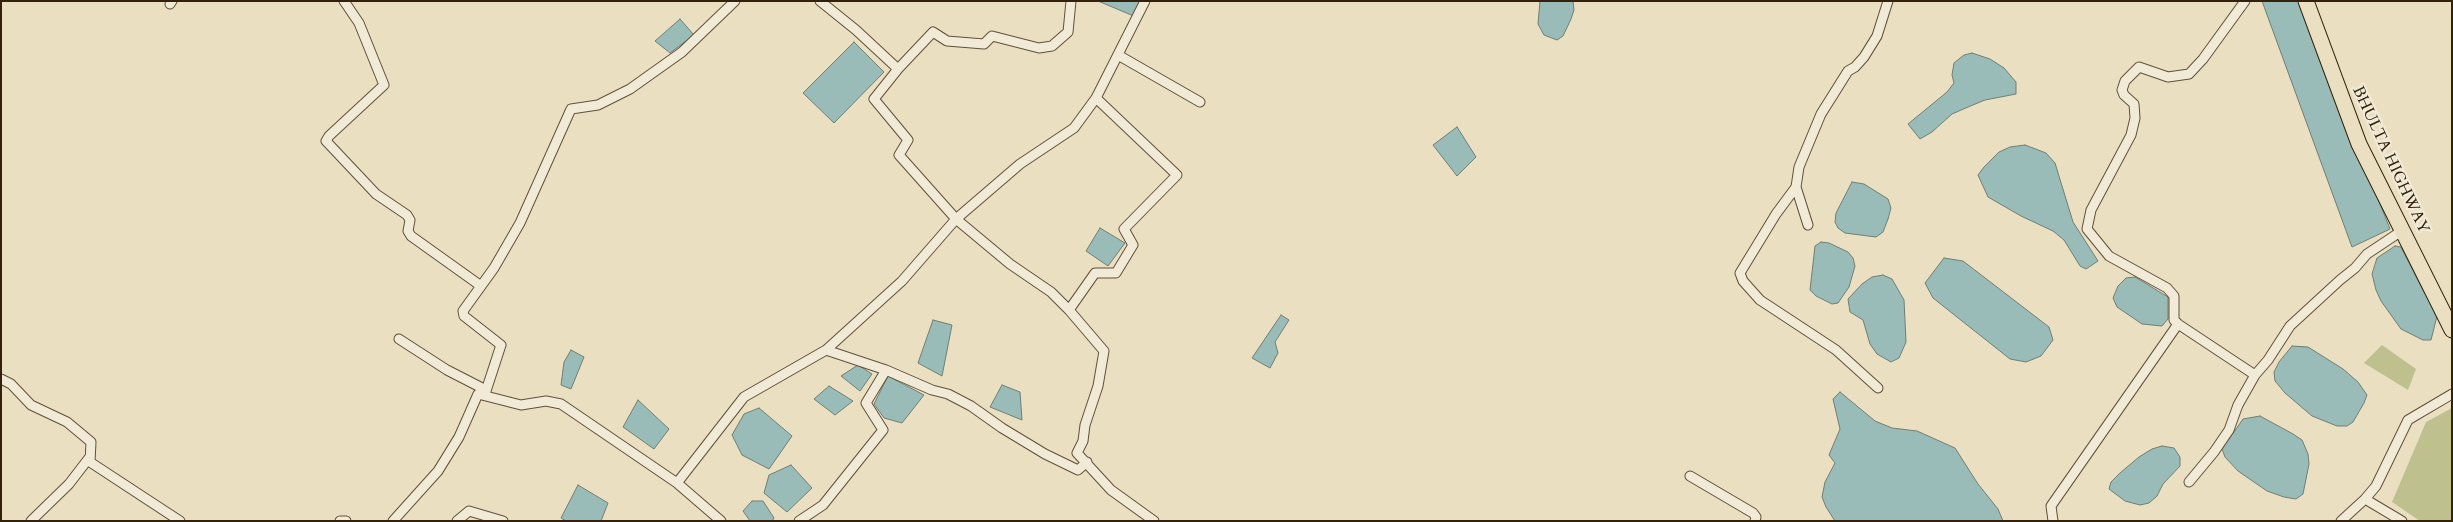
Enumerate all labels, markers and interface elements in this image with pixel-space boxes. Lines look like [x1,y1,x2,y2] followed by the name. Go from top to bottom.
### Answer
[2347,83,2433,237] street label: BHULTA HIGHWAY

